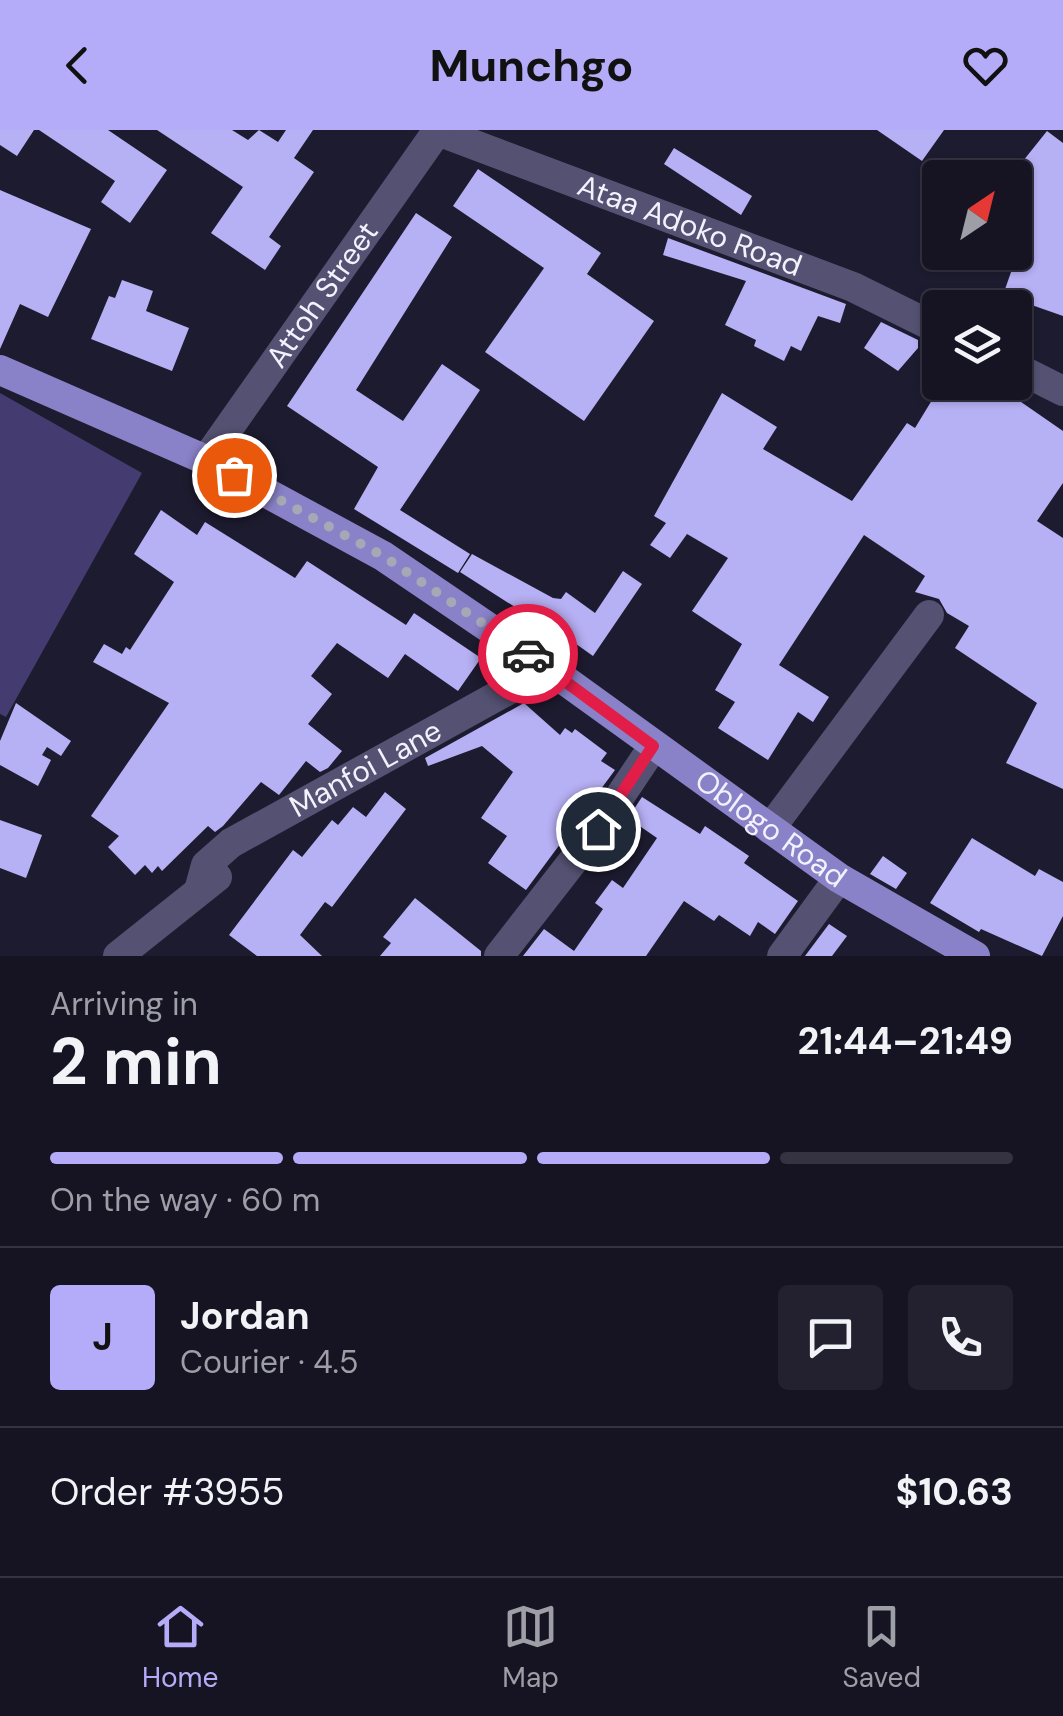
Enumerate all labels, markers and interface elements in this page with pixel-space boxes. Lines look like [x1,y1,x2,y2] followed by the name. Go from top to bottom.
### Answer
[430,36,633,95] text: Munchgo
[50,38,105,93] icon: back
[958,38,1013,93] icon: heart
[922,160,1032,270] north arrow
[922,160,1032,400] map controls
[572,165,807,285] street label: Ataa Adoko Road
[257,214,387,375] street label: Attoh Street
[922,290,1032,400] button: layers
[192,433,277,518] pin
[207,448,262,503] icon: bag
[478,604,578,704] courier
[501,627,556,682] icon: car
[283,711,448,826] street label: Manfoi Lane
[687,760,854,896] street label: Oblogo Road
[556,787,641,872] pin
[571,802,626,857] icon: home
[50,983,198,1025] text: Arriving in
[798,1016,1013,1066] text: 21:44–21:49
[50,1020,222,1104] text: 2 min
[50,1179,320,1221] text: On the way · 60 m
[778,1285,883,1390] button: chat
[908,1285,1013,1390] button: phone
[180,1291,310,1341] text: Jordan
[92,1312,113,1362] text: J
[180,1341,358,1383] text: Courier · 4.5
[50,1467,284,1517] text: Order #3955
[896,1467,1013,1517] text: $10.63
[142,1599,218,1696] tab: Home
[502,1599,559,1696] tab: Map
[843,1599,921,1696] tab: Saved

